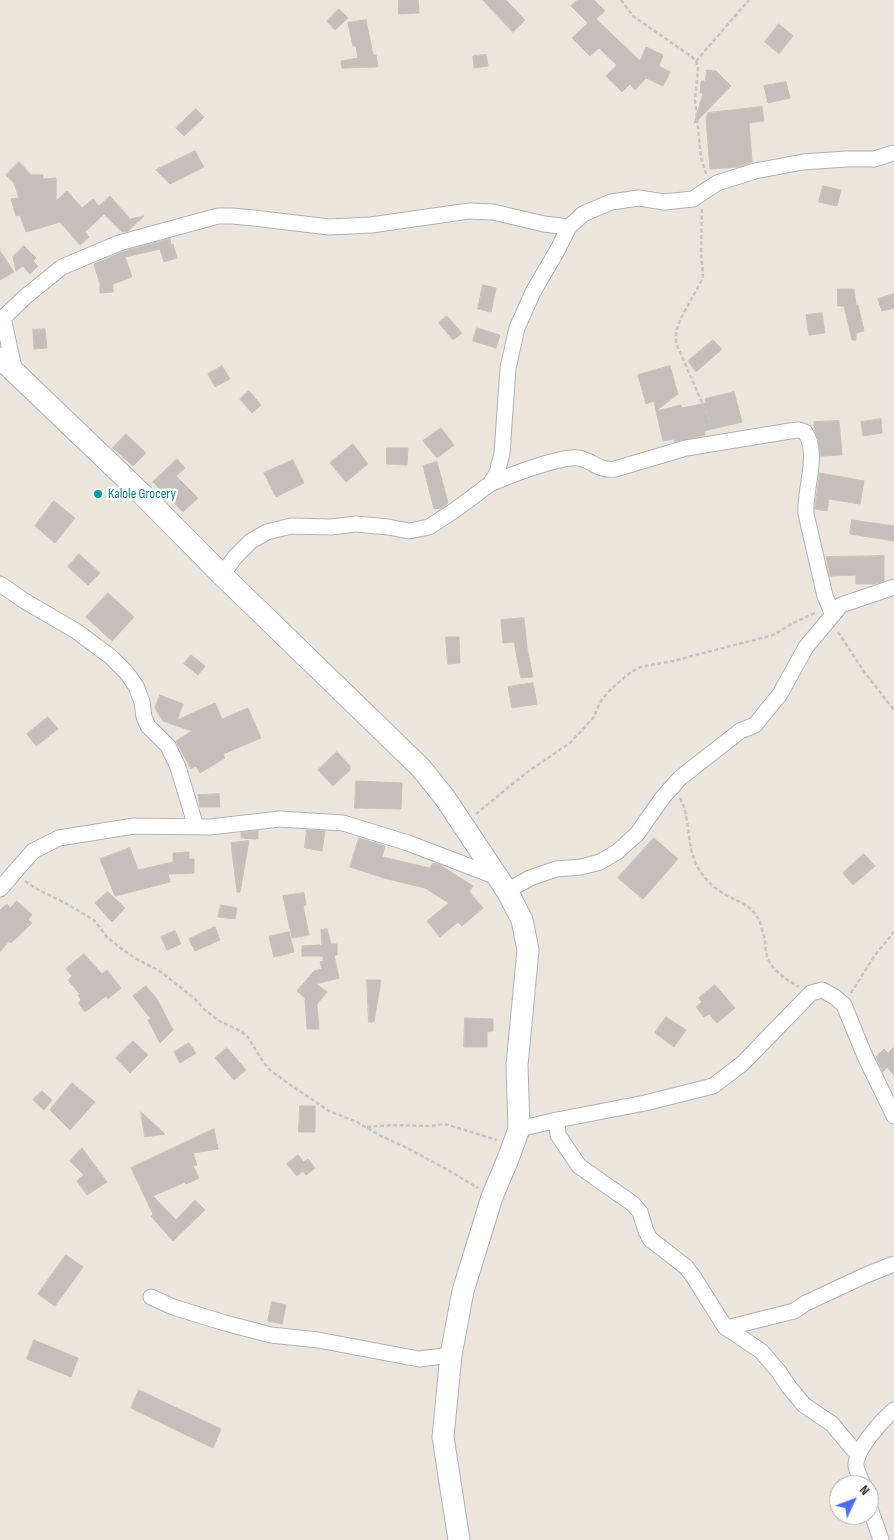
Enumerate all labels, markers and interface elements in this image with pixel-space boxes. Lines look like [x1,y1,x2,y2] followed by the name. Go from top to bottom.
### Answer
[108,486,176,502] place label: Kalole Grocery
[92,488,104,500] marker: Kalole Grocery
[829,1475,879,1525] north arrow
[856,1482,873,1499] text: N

